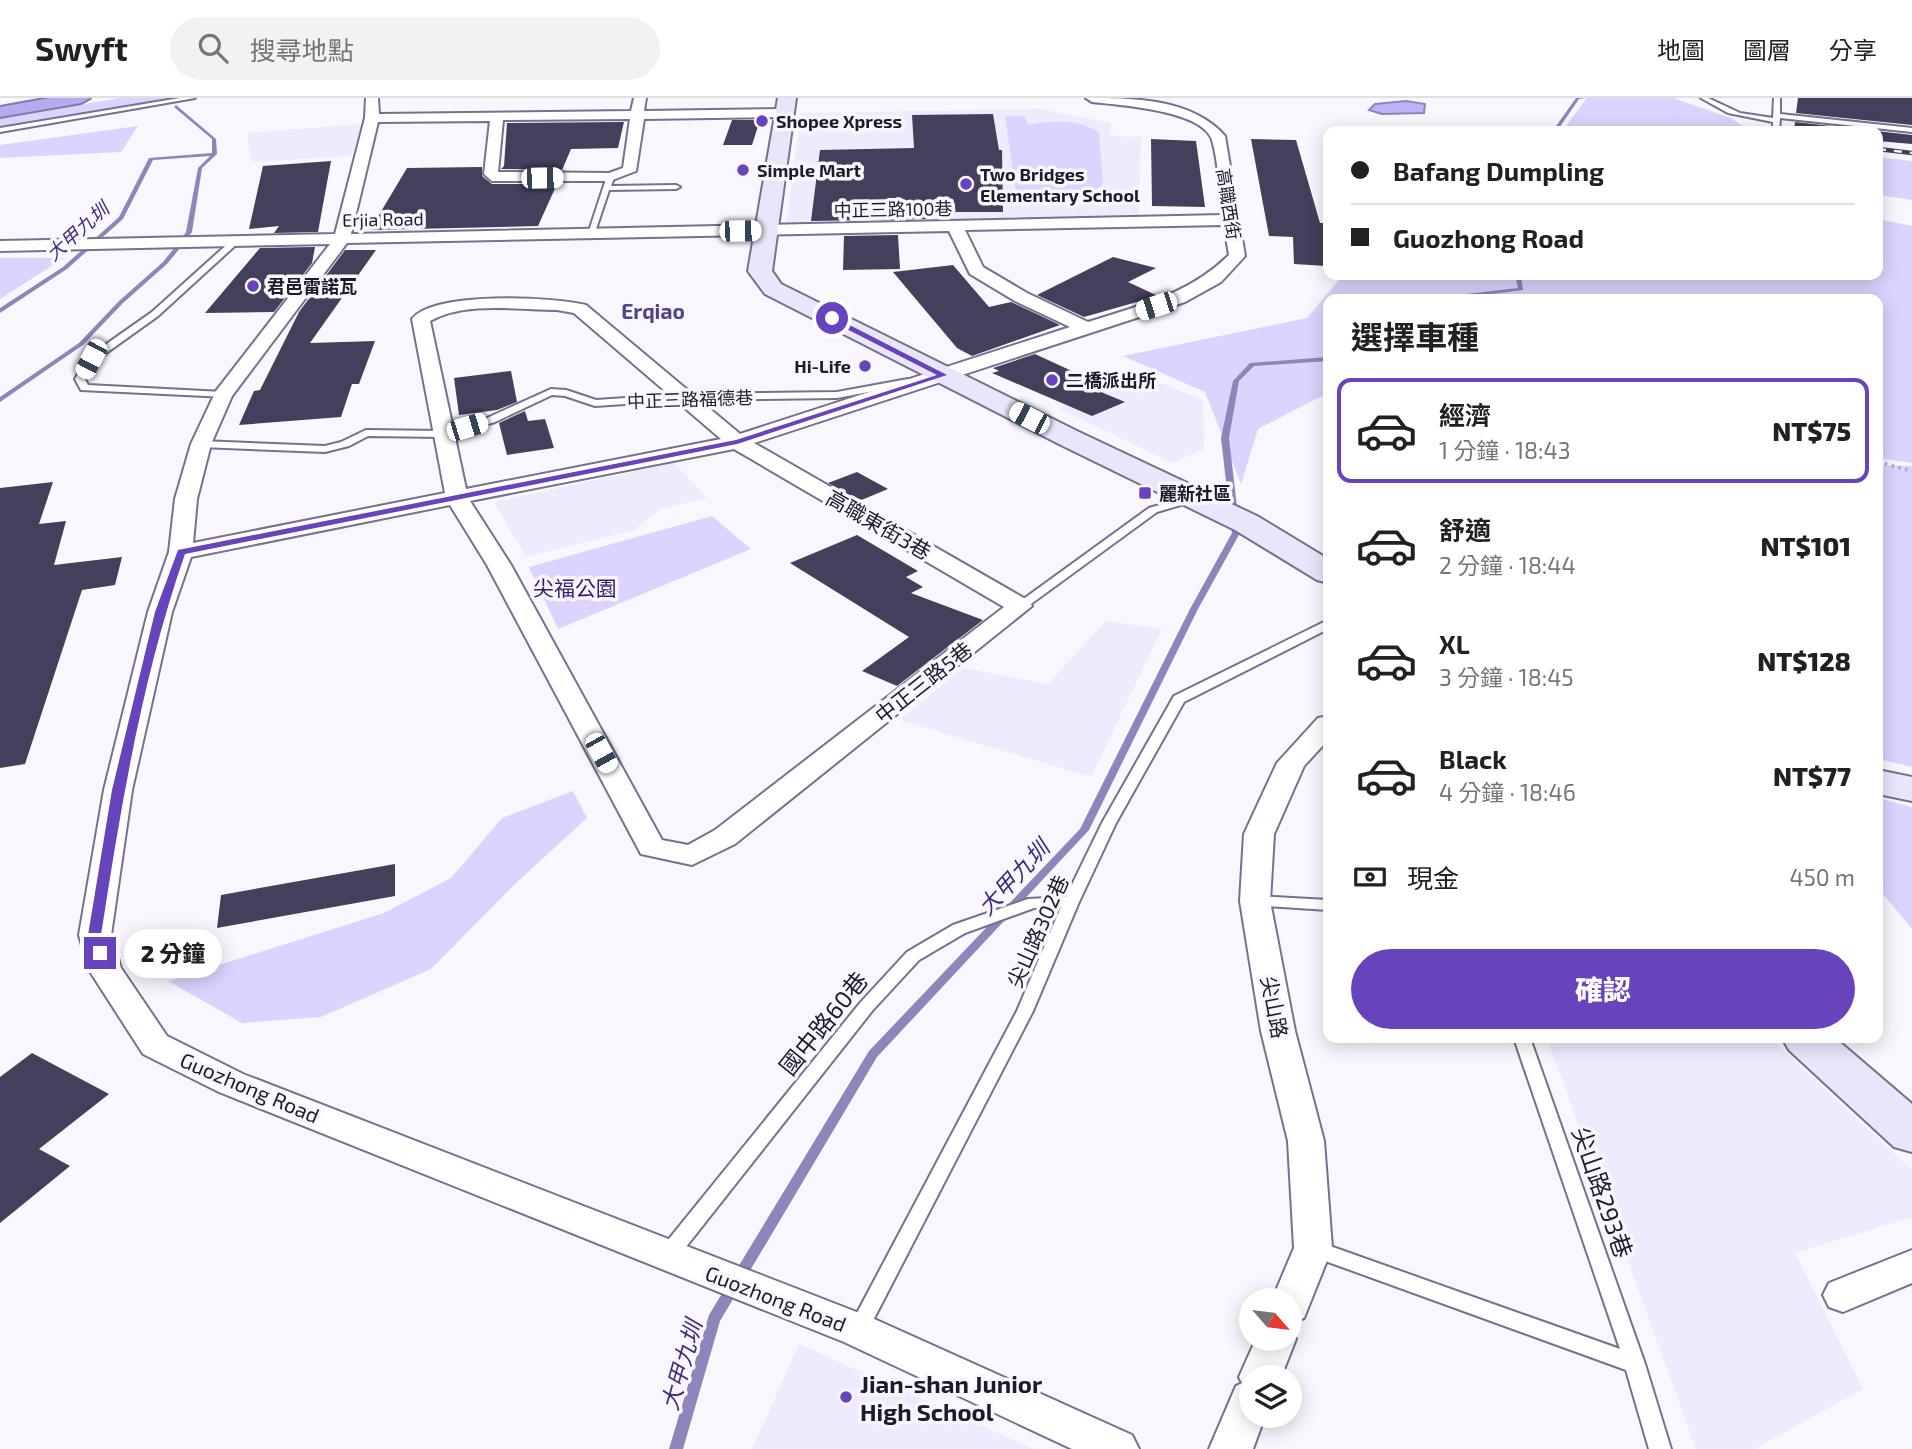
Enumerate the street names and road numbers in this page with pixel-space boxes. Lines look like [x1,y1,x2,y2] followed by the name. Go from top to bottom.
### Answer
[1213,167,1245,241] street label: 高職西街
[833,197,953,221] street label: 中正三路100巷
[342,207,424,231] street label: Erjia Road
[627,386,753,412] street label: 中正三路福德巷
[822,484,936,564] street label: 高職東街3巷
[869,636,977,728] street label: 中正三路5巷
[1001,871,1073,991] street label: 尖山路302巷
[773,966,873,1080] street label: 國中路60巷
[1257,974,1293,1040] street label: 尖山路
[177,1046,323,1128] street label: Guozhong Road
[1567,1123,1639,1261] street label: 尖山路293巷
[702,1260,850,1336] street label: Guozhong Road

